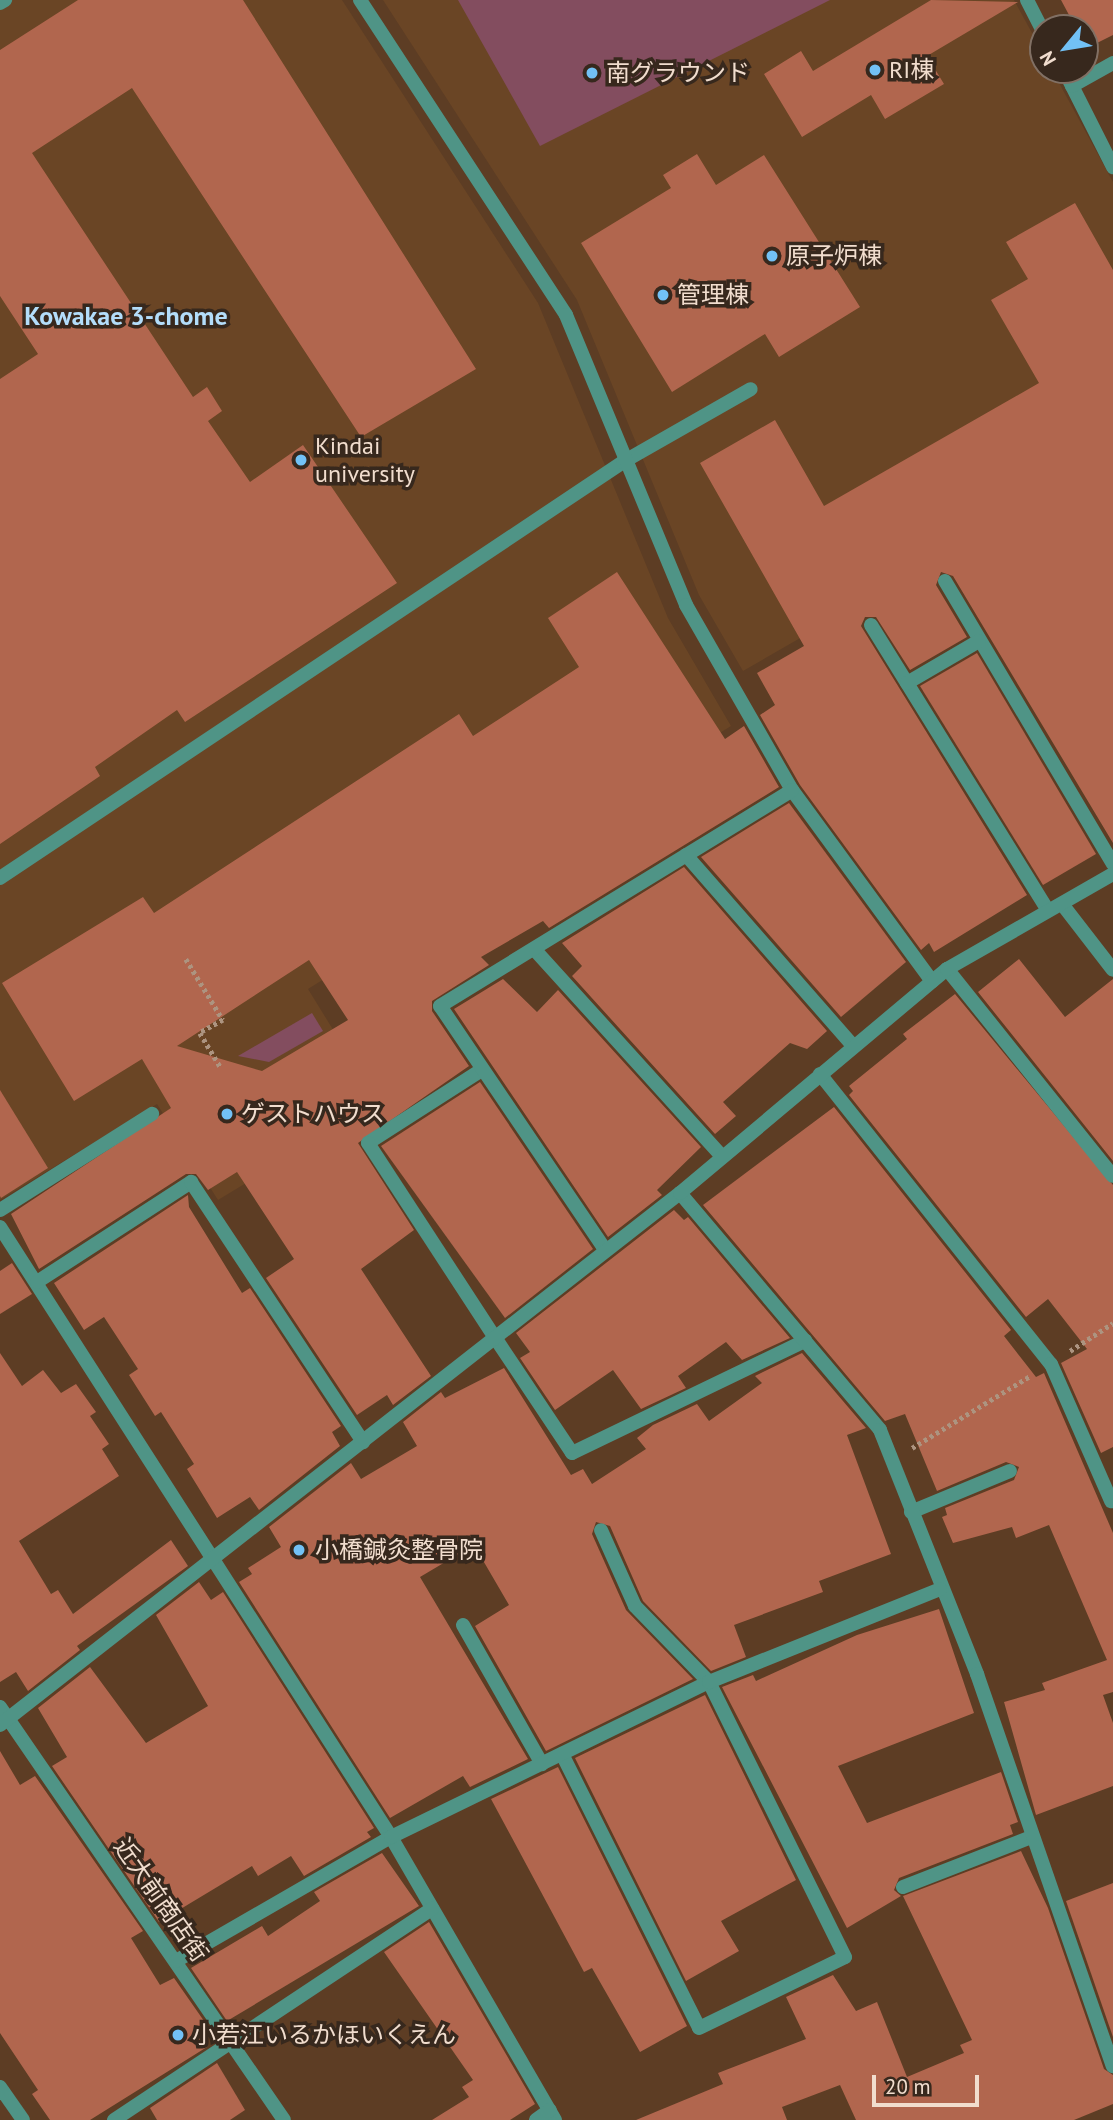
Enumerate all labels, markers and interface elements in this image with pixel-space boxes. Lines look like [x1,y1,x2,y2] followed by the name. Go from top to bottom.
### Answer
[1029,14,1099,84] north arrow
[1034,47,1061,70] text: N
[889,56,934,84] place label: RI棟
[606,59,750,87] place label: 南グラウンド
[867,62,883,78] marker: RI棟
[584,65,600,81] marker: 南グラウンド
[786,242,882,270] place label: 原子炉棟
[764,248,780,264] marker: 原子炉棟
[677,281,749,309] place label: 管理棟
[655,287,671,303] marker: 管理棟
[24,300,228,332] district label: Kowakae 3-chome
[315,432,415,488] place label: Kindai university
[293,452,309,468] marker: Kindai university
[241,1100,385,1128] place label: ゲストハウス
[219,1106,235,1122] marker: ゲストハウス
[315,1536,483,1564] place label: 小橋鍼灸整骨院
[289,1540,309,1560] marker: 小橋鍼灸整骨院
[108,1833,214,1967] street label: 近大前商店街
[192,2021,456,2049] place label: 小若江いるかほいくえん
[170,2027,186,2043] marker: 小若江いるかほいくえん
[875,2060,982,2104] scale bar
[885,2073,931,2100] text: 20 m

